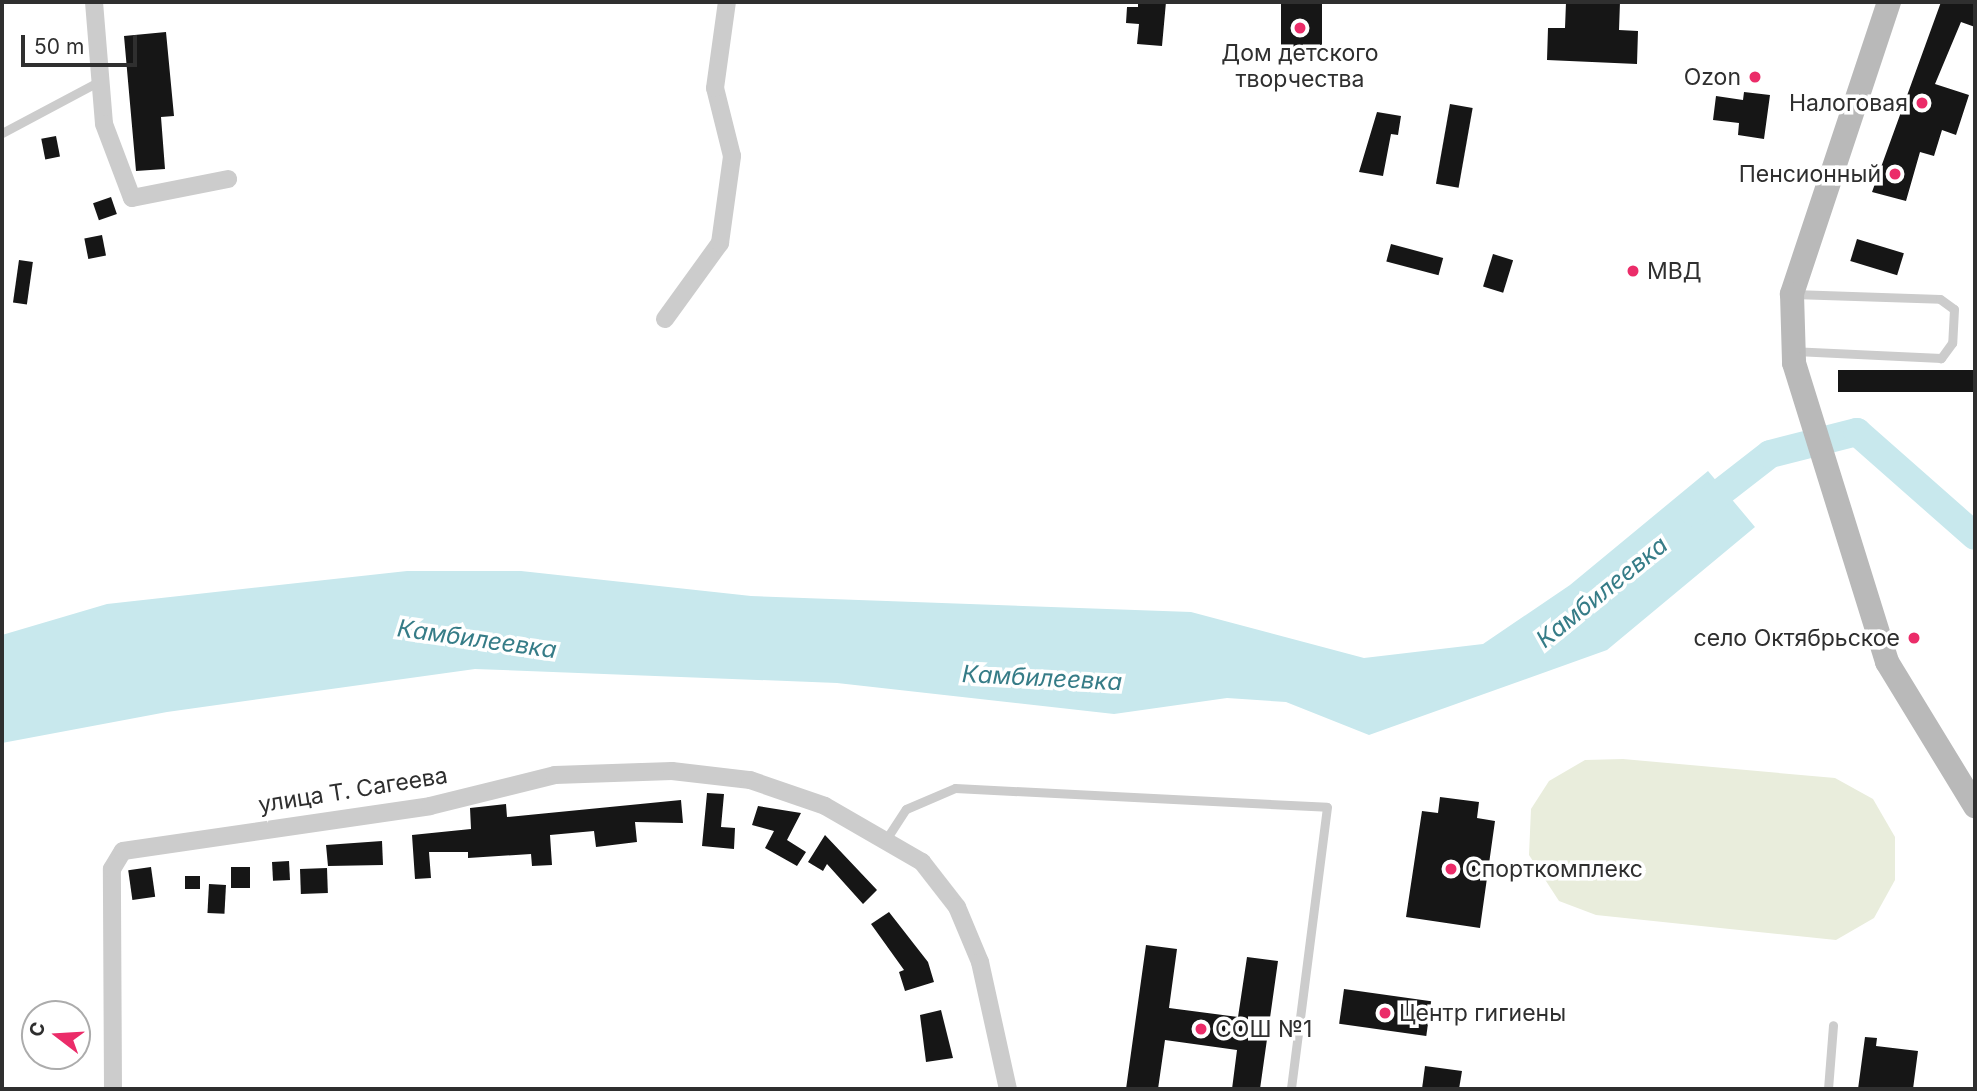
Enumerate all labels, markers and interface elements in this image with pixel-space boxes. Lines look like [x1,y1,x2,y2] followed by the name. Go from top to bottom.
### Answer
[1292,20,1308,36] marker: Дом детского творчества
[24,21,140,65] scale bar
[34,34,84,59] text: 50 m
[1221,39,1379,93] place label: Дом детского творчества
[1684,63,1741,91] place label: Ozon
[1747,69,1763,85] marker: Ozon
[1789,89,1908,117] place label: Налоговая
[1914,95,1930,111] marker: Налоговая
[1739,160,1881,188] place label: Пенсионный
[1887,166,1903,182] marker: Пенсионный
[1647,257,1702,285] place label: МВД
[1625,263,1641,279] marker: МВД
[1531,530,1673,654] water label: Камбилеевка
[395,614,559,664] water label: Камбилеевка
[1694,624,1900,652] place label: село Октябрьское
[1906,630,1922,646] marker: село Октябрьское
[961,659,1123,697] water label: Камбилеевка
[256,761,450,819] street label: улица Т. Сагеева
[1465,855,1643,883] place label: Спорткомплекс
[1443,861,1459,877] marker: Спорткомплекс
[1399,999,1566,1027] place label: Центр гигиены
[21,1000,91,1070] north arrow
[1377,1005,1393,1021] marker: Центр гигиены
[1215,1015,1312,1043] place label: СОШ №1
[24,1019,50,1039] text: С
[1193,1021,1209,1037] marker: СОШ №1

